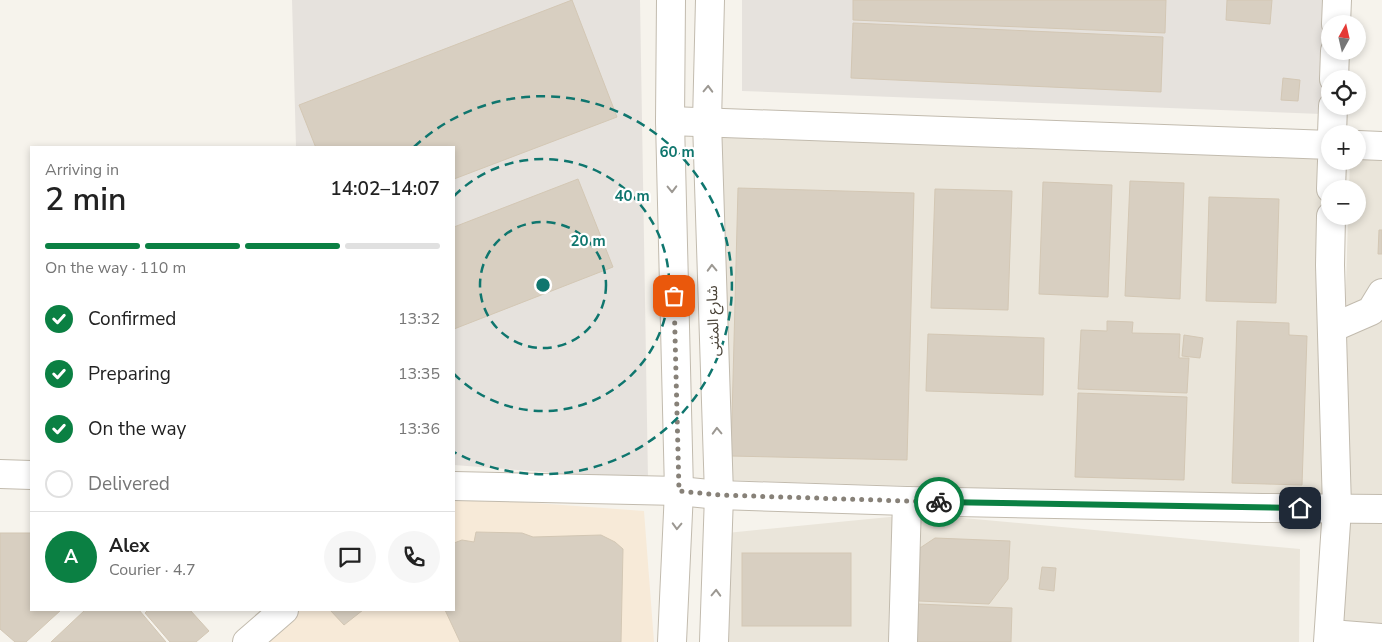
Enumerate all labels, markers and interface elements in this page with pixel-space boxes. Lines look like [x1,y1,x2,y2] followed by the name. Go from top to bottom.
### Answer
[1321,15,1366,60] north arrow
[1321,15,1366,225] map controls
[1321,70,1366,115] button: locate
[703,84,713,92] one-way arrow
[1321,125,1366,170] button: +
[659,142,695,162] text: 60 m
[45,159,119,181] text: Arriving in
[330,176,440,202] text: 14:02–14:07
[45,178,127,221] text: 2 min
[1321,180,1366,225] button: −
[667,185,677,193] one-way arrow
[614,186,650,206] text: 40 m
[570,231,606,251] text: 20 m
[45,257,186,279] text: On the way · 110 m
[706,264,717,272] one-way arrow
[653,275,695,317] pin
[534,276,552,294] centre of rings
[660,282,688,310] icon: bag
[702,285,726,357] street label: شارع المثنى
[45,305,73,333] icon: check
[88,306,176,332] text: Confirmed
[398,308,440,330] text: 13:32
[45,360,73,388] icon: check
[88,361,171,387] text: Preparing
[398,363,440,385] text: 13:35
[45,415,73,443] icon: check
[88,416,186,442] text: On the way
[398,418,440,440] text: 13:36
[712,427,722,434] one-way arrow
[88,471,170,497] text: Delivered
[914,477,964,527] courier
[1279,487,1321,529] pin
[925,488,953,516] icon: bike
[1286,494,1314,522] icon: home
[672,522,683,530] one-way arrow
[324,531,376,583] button: chat
[388,531,440,583] button: phone
[109,533,150,559] text: Alex
[64,544,78,570] text: A
[109,559,195,581] text: Courier · 4.7
[710,589,721,597] one-way arrow

